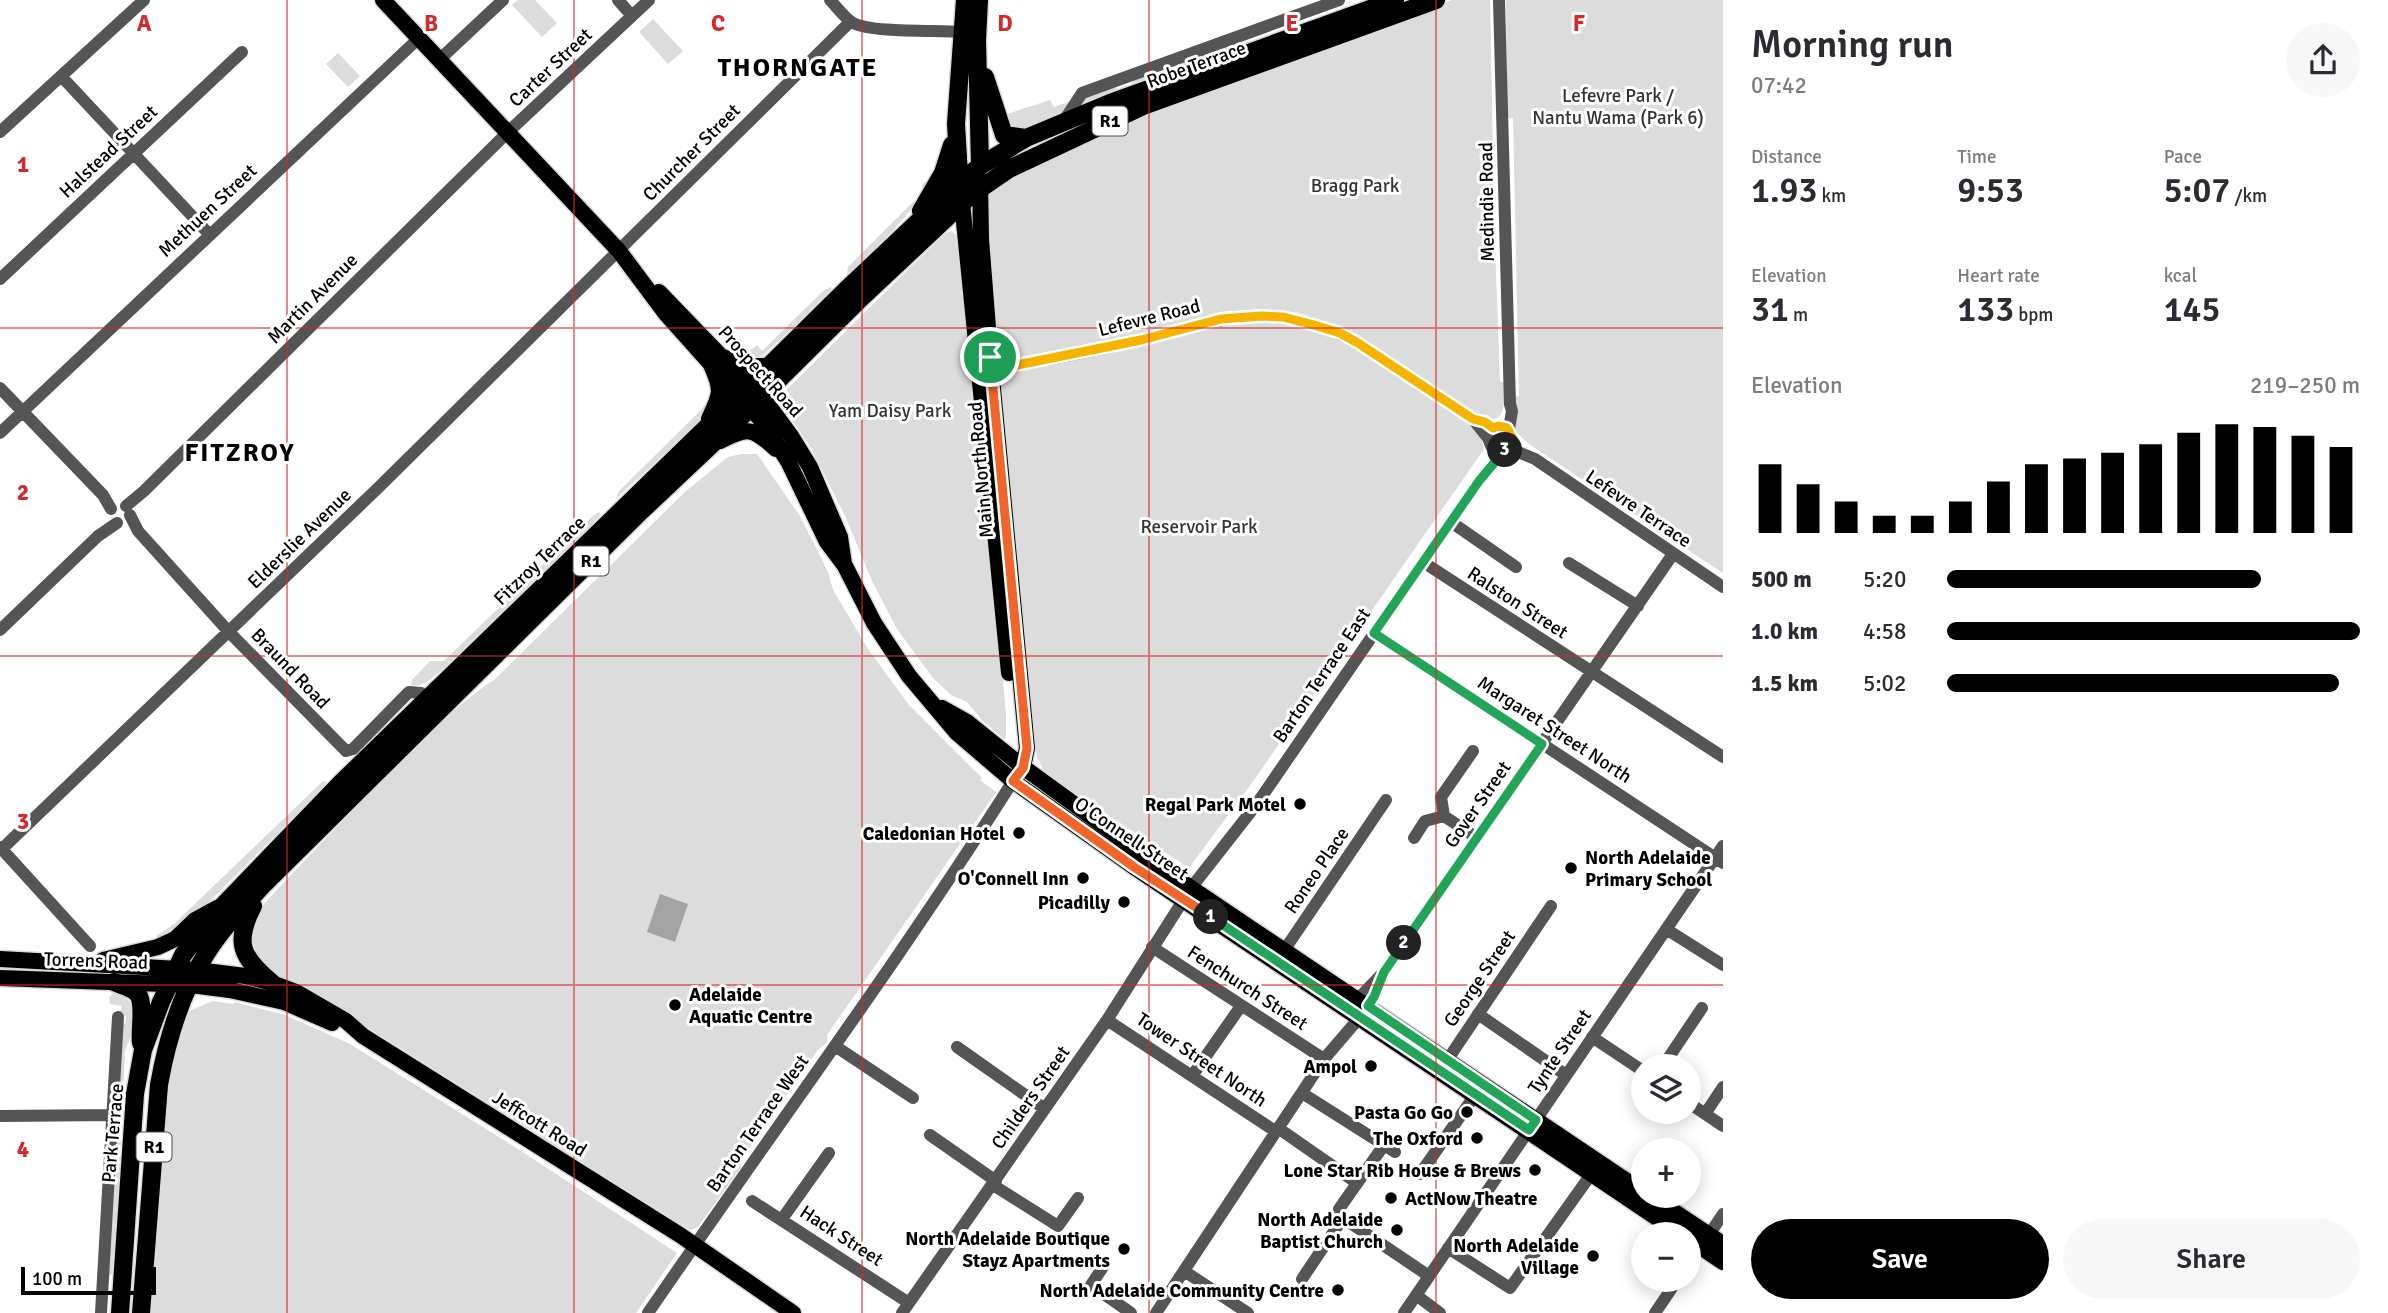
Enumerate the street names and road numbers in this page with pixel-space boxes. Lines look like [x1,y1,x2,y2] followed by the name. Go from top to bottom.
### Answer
[504,23,598,112] street label: Carter Street
[1143,36,1249,94] street label: Robe Terrace
[638,99,746,207] street label: Churcher Street
[55,100,163,203] street label: Halstead Street
[1092,106,1128,136] road number: R1
[1474,142,1500,262] street label: Medindie Road
[154,159,262,262] street label: Methuen Street
[262,248,363,349] street label: Martin Avenue
[1096,294,1203,342] street label: Lefevre Road
[713,321,808,423] street label: Prospect Road
[963,401,999,539] street label: Main North Road
[1581,465,1696,553] street label: Lefevre Terrace
[243,483,357,594] street label: Elderslie Avenue
[489,511,591,611] street label: Fitzroy Terrace
[574,546,608,576] road number: R1
[1463,561,1573,644] street label: Ralston Street
[1268,603,1376,748] street label: Barton Terrace East
[246,623,335,714] street label: Braund Road
[1473,671,1636,789] street label: Margaret Street North
[1439,756,1517,853] street label: Gover Street
[1070,792,1193,886] street label: O'Connell Street
[1279,823,1355,918] street label: Roneo Place
[1439,925,1521,1032] street label: George Street
[1183,940,1312,1036] street label: Fenchurch Street
[43,947,149,975] street label: Torrens Road
[1523,1004,1597,1098] street label: Tynte Street
[1132,1007,1271,1112] street label: Tower Street North
[986,1041,1076,1154] street label: Childers Street
[701,1050,814,1197] street label: Barton Terrace West
[97,1082,129,1184] street label: Park Terrace
[488,1085,591,1162] street label: Jeffcott Road
[136,1132,172,1162] road number: R1
[795,1200,888,1272] street label: Hack Street

